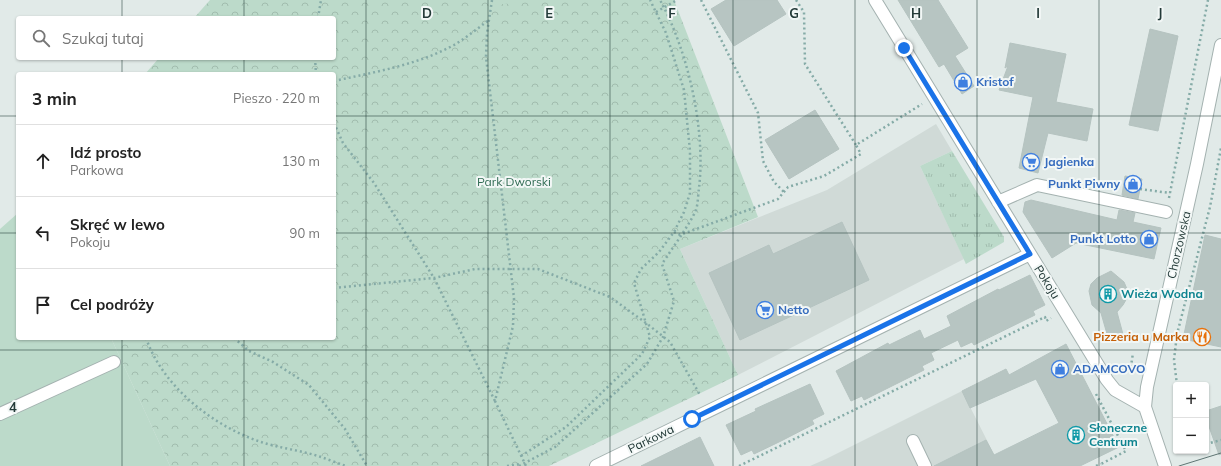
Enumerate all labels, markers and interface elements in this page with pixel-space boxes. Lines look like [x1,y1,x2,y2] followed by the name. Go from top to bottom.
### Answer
[422,5,432,21] text: D
[545,5,553,21] text: E
[668,5,676,21] text: F
[789,5,799,21] text: G
[911,5,921,21] text: H
[1036,5,1040,21] text: I
[1158,5,1162,21] text: J
[16,16,336,60] search box
[30,27,52,49] icon: search
[62,29,144,48] text: Szukaj tutaj
[895,39,913,57] route end
[953,72,973,92] shop icon: Kristof
[976,74,1014,89] place label: Kristof
[32,88,77,109] text: 3 min
[233,90,320,106] text: Pieszo · 220 m
[70,143,141,162] text: Idź prosto
[32,150,54,172] icon: ahead
[1021,152,1041,172] supermarket icon: Jagienka
[282,153,320,169] text: 130 m
[1044,154,1094,169] place label: Jagienka
[70,162,124,178] text: Parkowa
[477,174,551,189] park label: Park Dworski
[1123,174,1143,194] shop icon: Punkt Piwny
[1048,176,1120,191] place label: Punkt Piwny
[1163,210,1194,280] street label: Chorzowska
[70,215,165,234] text: Skręć w lewo
[32,222,54,244] icon: left
[290,225,320,241] text: 90 m
[1139,229,1159,249] shop icon: Punkt Lotto
[1070,231,1136,246] place label: Punkt Lotto
[70,234,110,250] text: Pokoju
[1031,262,1064,301] street label: Pokoju
[1098,284,1118,304] building icon: Wieża Wodna
[1121,286,1203,301] place label: Wieża Wodna
[32,294,54,316] icon: arrive
[70,295,154,314] text: Cel podróży
[755,300,775,320] supermarket icon: Netto
[778,302,809,317] place label: Netto
[1192,327,1212,347] restaurant icon: Pizzeria u Marka
[1093,329,1189,344] place label: Pizzeria u Marka
[1050,359,1070,379] shop icon: ADAMCOVO
[1073,361,1145,376] place label: ADAMCOVO
[1173,382,1209,454] map controls
[1173,382,1209,418] button: +
[9,399,17,415] text: 4
[683,410,701,428] route start
[1173,418,1209,454] button: −
[1089,420,1147,449] place label: Słoneczne Centrum
[625,421,676,456] street label: Parkowa
[1066,425,1086,445] building icon: Słoneczne Centrum

